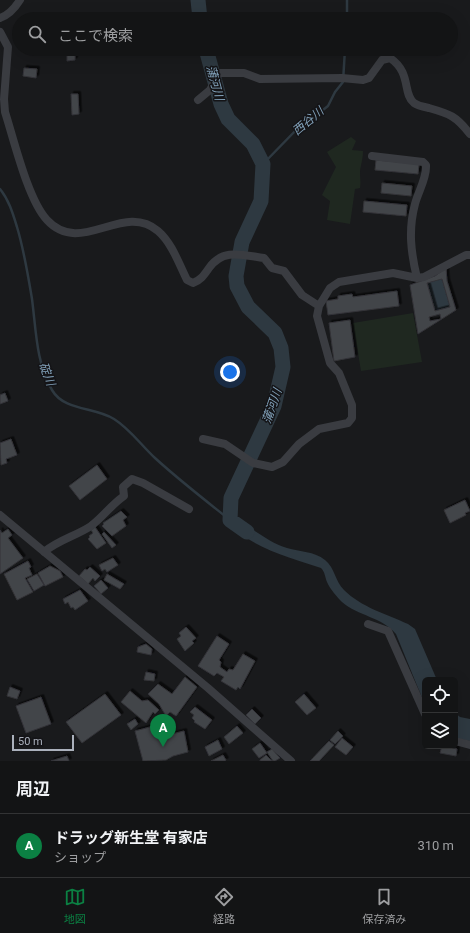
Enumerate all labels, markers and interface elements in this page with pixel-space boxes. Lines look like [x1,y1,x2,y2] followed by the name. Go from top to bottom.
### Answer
[12,12,458,56] search box
[26,23,48,45] icon: search
[58,27,133,45] text: ここで検索
[204,64,227,104] water label: 蒲河川
[290,103,328,138] water label: 西谷川
[36,360,59,390] water label: 碇川
[220,362,240,382] your location
[260,385,285,425] water label: 蒲河川
[422,677,458,749] map controls
[422,677,458,713] button: locate
[422,713,458,749] button: layers
[150,714,176,747] pin: A
[12,733,74,752] scale bar
[18,735,43,748] text: 50 m
[16,779,50,799] text: 周辺
[54,829,208,847] text: ドラッグ新生堂 有家店
[25,838,33,853] text: A
[417,838,454,853] text: 310 m
[54,850,106,865] text: ショップ
[64,886,86,926] tab: 地図
[213,886,235,926] tab: 経路
[362,886,406,926] tab: 保存済み

